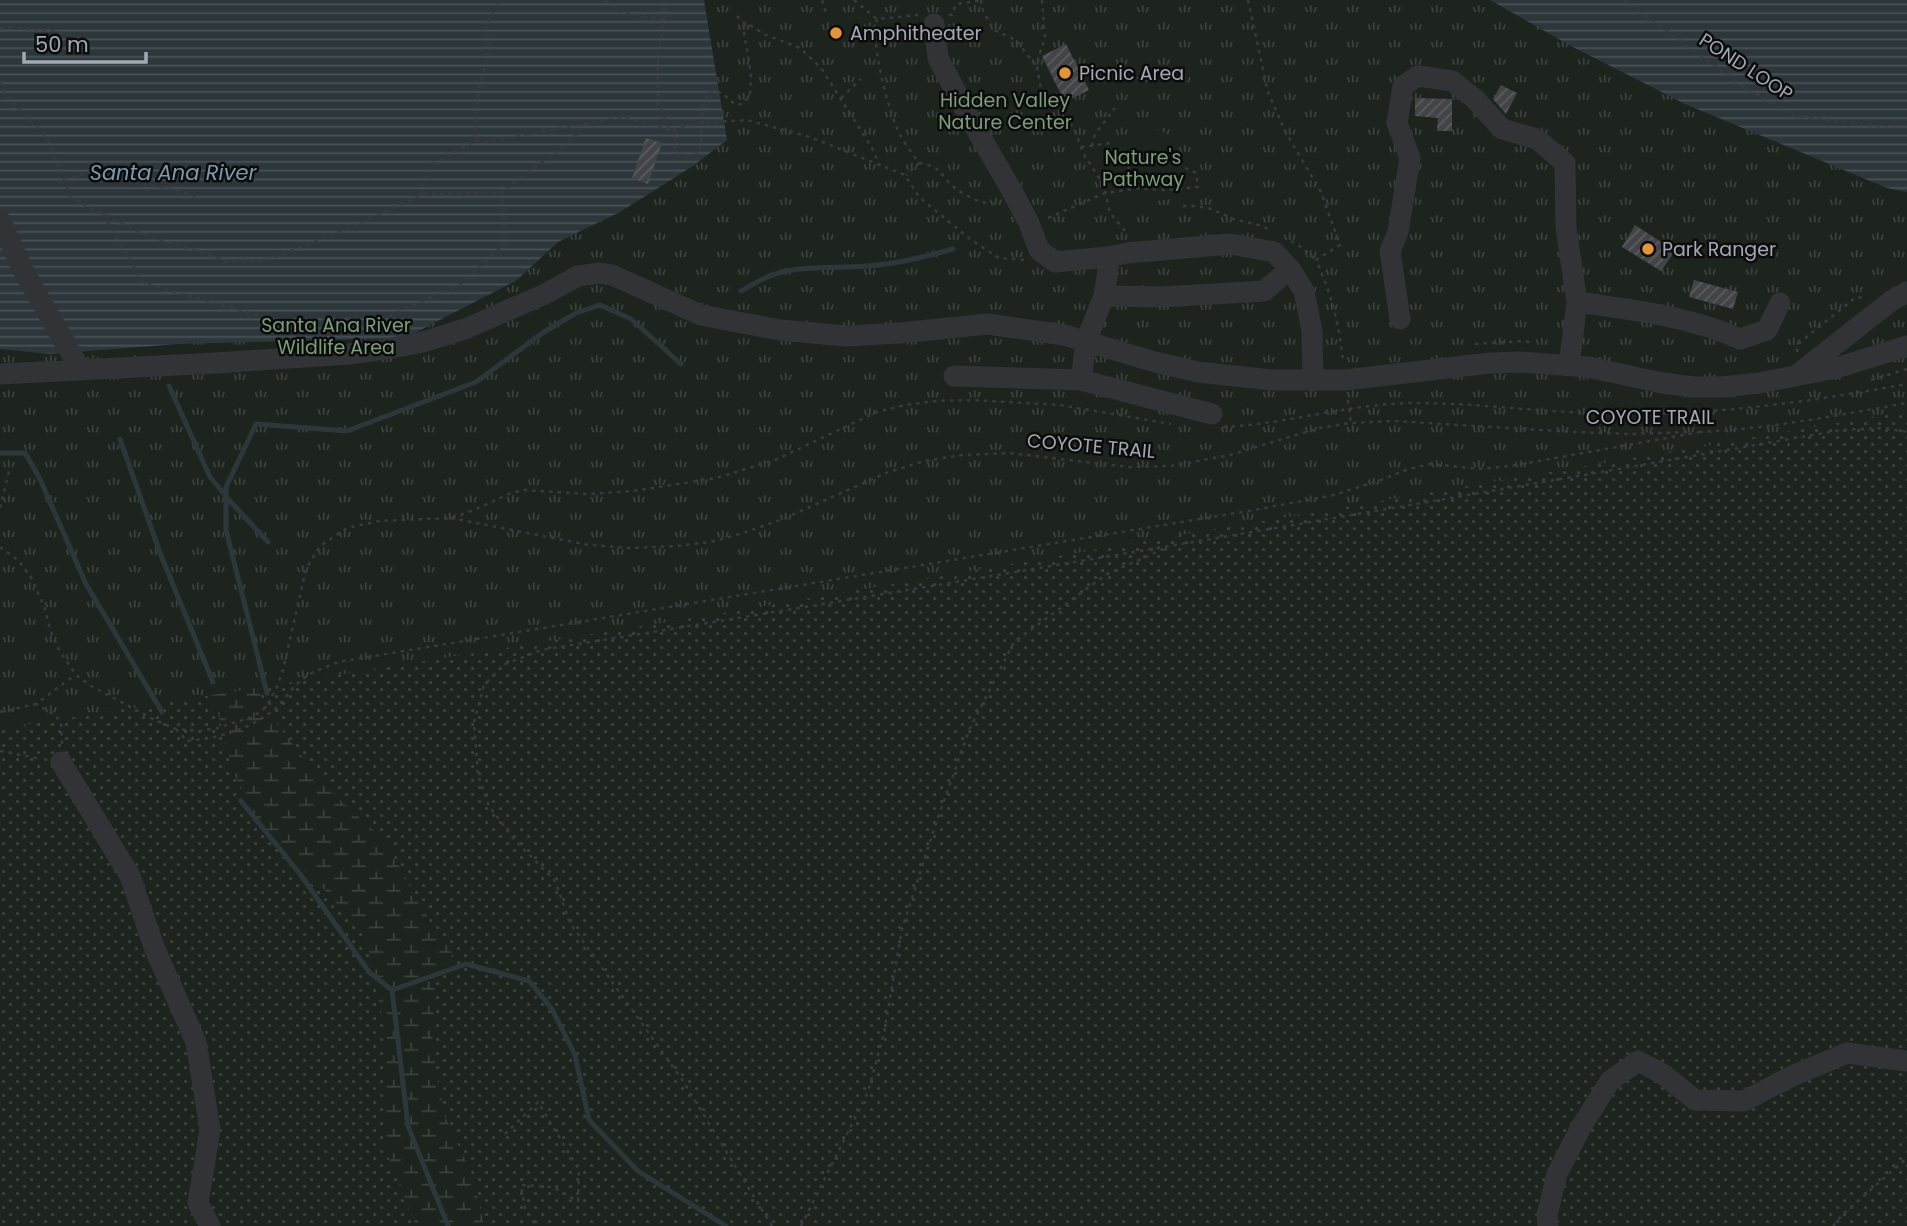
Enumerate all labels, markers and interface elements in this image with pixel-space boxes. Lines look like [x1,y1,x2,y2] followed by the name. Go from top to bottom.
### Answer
[850,20,982,47] place label: Amphitheater
[24,21,147,65] scale bar
[828,25,844,41] marker: Amphitheater
[1694,27,1798,107] street label: POND LOOP
[35,30,89,59] text: 50 m
[1079,60,1184,87] place label: Picnic Area
[1057,65,1073,81] marker: Picnic Area
[938,87,1072,136] park label: Hidden Valley Nature Center
[1102,144,1184,193] park label: Nature's Pathway
[90,158,257,187] water label: Santa Ana River
[1662,236,1776,263] place label: Park Ranger
[1640,241,1656,257] marker: Park Ranger
[261,312,411,361] park label: Santa Ana River Wildlife Area
[1586,404,1714,431] street label: COYOTE TRAIL
[1026,427,1156,465] street label: COYOTE TRAIL

